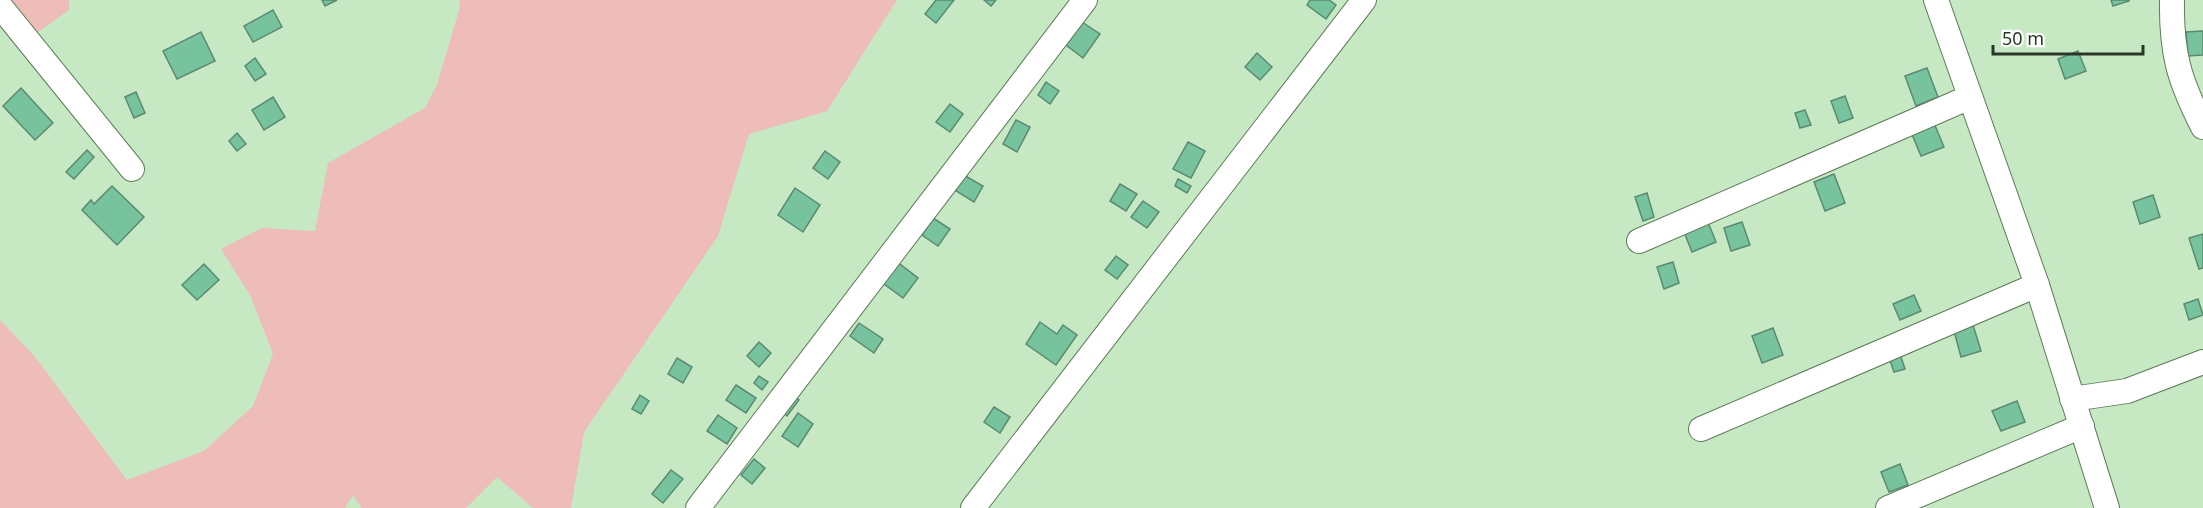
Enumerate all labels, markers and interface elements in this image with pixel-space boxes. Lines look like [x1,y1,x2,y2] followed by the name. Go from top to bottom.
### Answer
[1993,18,2143,56] scale bar
[2002,26,2044,50] text: 50 m

